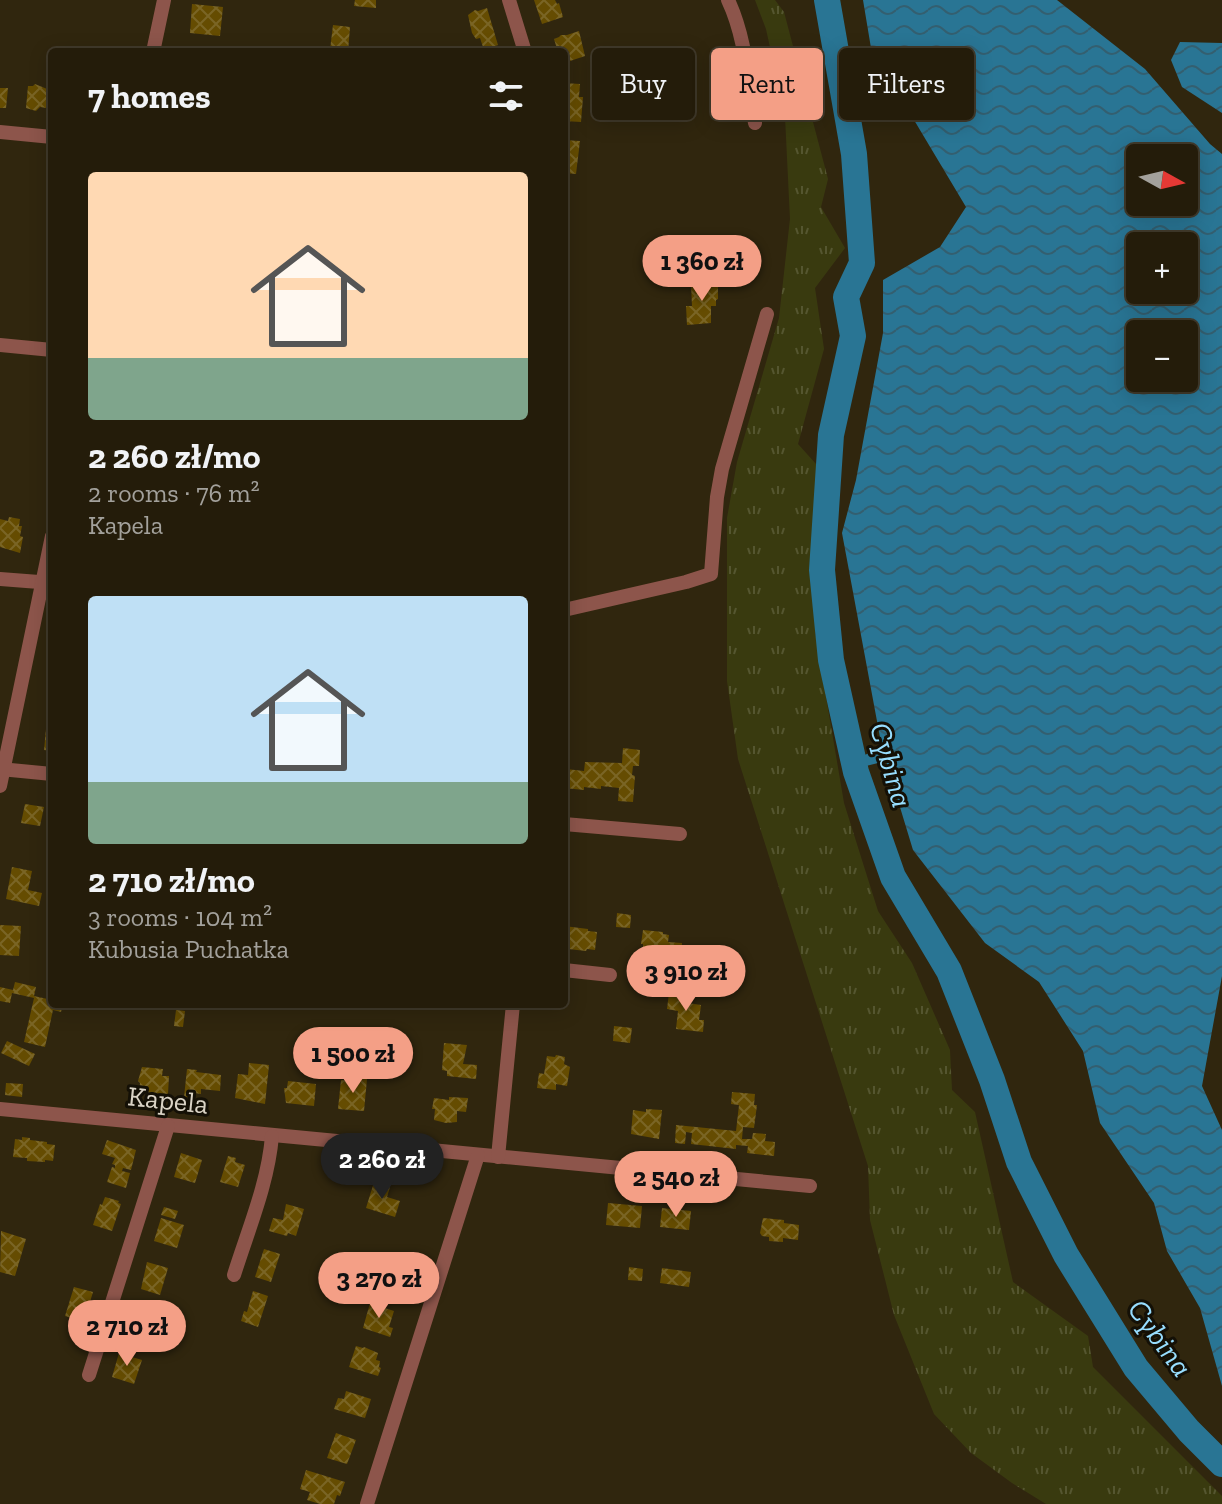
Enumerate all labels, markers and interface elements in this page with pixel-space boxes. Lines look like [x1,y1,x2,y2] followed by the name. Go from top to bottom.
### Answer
[592,48,695,120] chip: Buy
[711,48,823,120] chip: Rent
[839,48,974,120] chip: Filters
[484,74,528,118] icon: filters
[88,76,211,117] text: 7 homes
[1126,144,1198,216] north arrow
[1126,144,1198,392] map controls
[236,224,380,368] icon: home
[1126,232,1198,304] button: +
[619,235,785,303] pin: 1 360 zł
[660,245,744,277] text: 1 360 zł
[1126,320,1198,392] button: −
[88,436,261,477] text: 2 260 zł/mo
[88,477,260,509] text: 2 rooms · 76 m²
[88,509,163,541] text: Kapela
[236,648,380,792] icon: home
[862,718,920,812] water label: Cybina
[88,860,255,901] text: 2 710 zł/mo
[88,901,272,933] text: 3 rooms · 104 m²
[88,933,289,965] text: Kubusia Puchatka
[603,945,769,1013] pin: 3 910 zł
[645,955,728,987] text: 3 910 zł
[270,1027,436,1095] pin: 1 500 zł
[311,1037,395,1069] text: 1 500 zł
[126,1079,210,1121] street label: Kapela
[299,1133,465,1201] pin: 2 260 zł
[339,1143,425,1175] text: 2 260 zł
[593,1151,759,1219] pin: 2 540 zł
[632,1161,720,1193] text: 2 540 zł
[296,1252,462,1320] pin: 3 270 zł
[336,1262,422,1294] text: 3 270 zł
[1120,1292,1200,1384] water label: Cybina
[44,1300,210,1368] pin: 2 710 zł
[86,1310,168,1342] text: 2 710 zł

